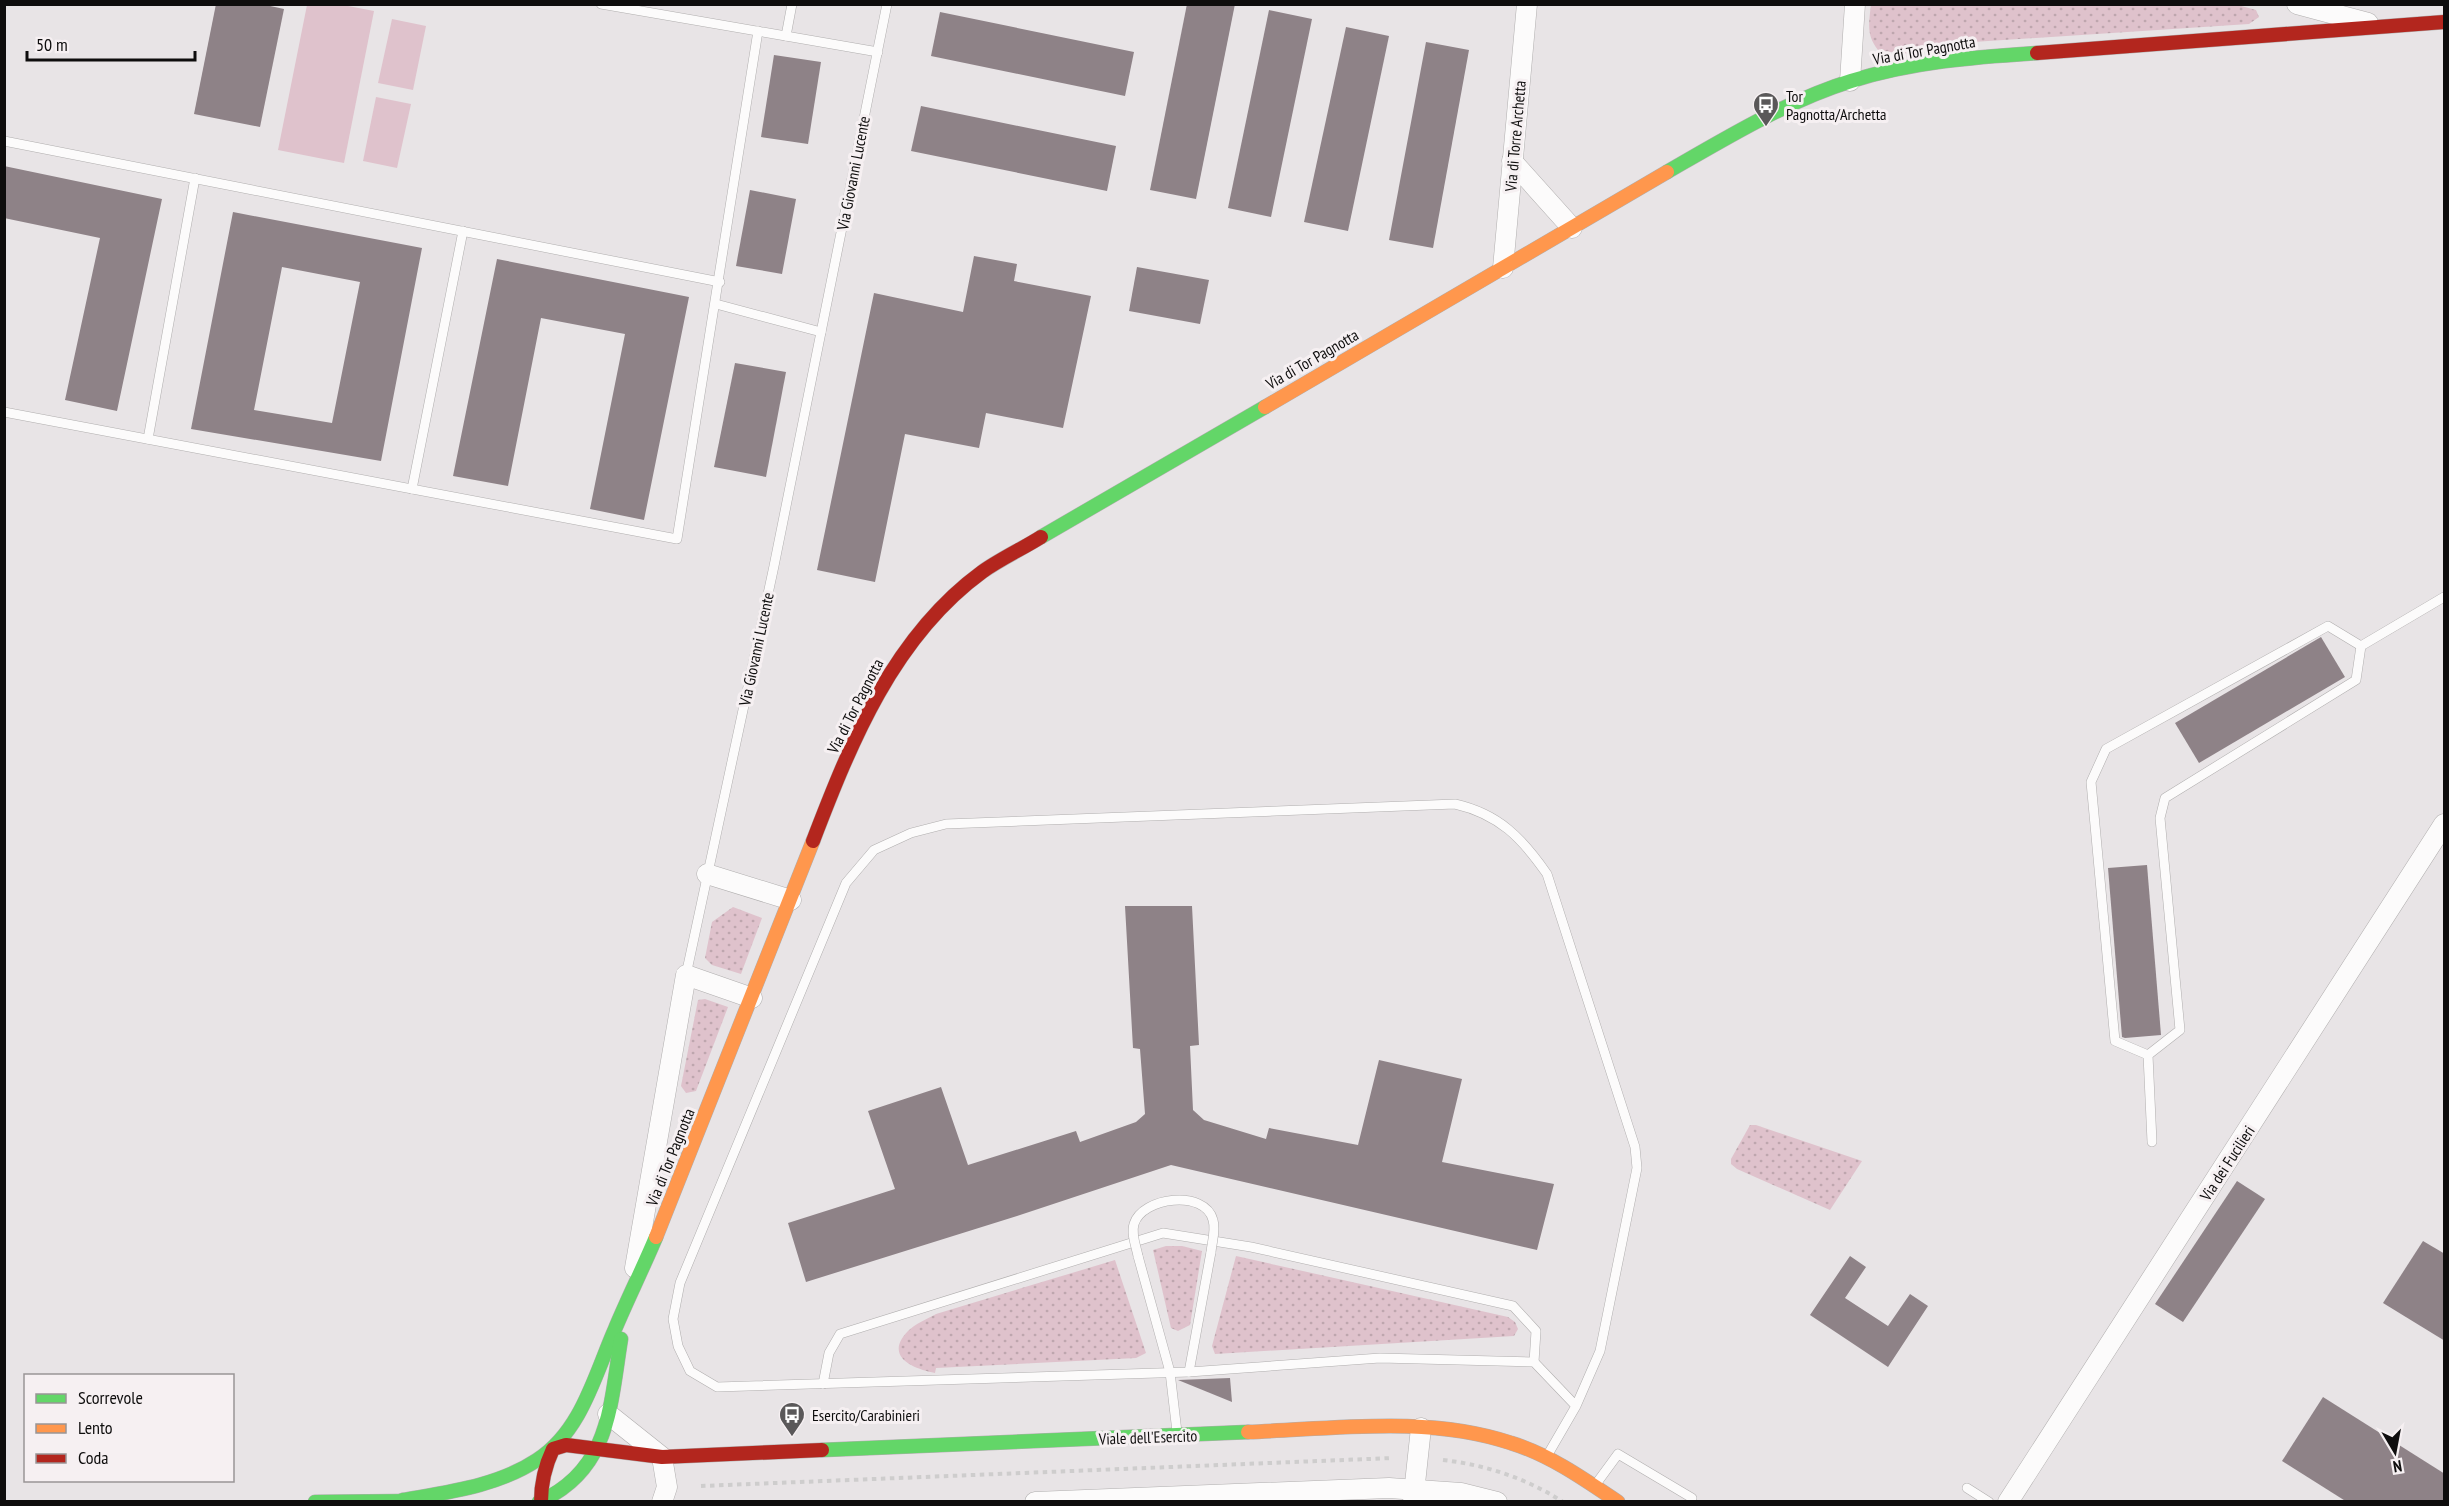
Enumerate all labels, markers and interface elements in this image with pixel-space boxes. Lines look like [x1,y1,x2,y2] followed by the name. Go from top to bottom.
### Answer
[27,24,195,62] scale bar
[1870,31,1977,69] street label: Via di Tor Pagnotta
[36,33,68,56] text: 50 m
[1500,80,1530,193] street label: Via di Torre Archetta
[1786,86,1886,124] place label: Tor Pagnotta/Archetta
[1751,90,1781,128] bus stop icon: Tor Pagnotta/Archetta
[832,114,874,233] street label: Via Giovanni Lucente
[1261,324,1362,394] street label: Via di Tor Pagnotta
[734,590,778,709] street label: Via Giovanni Lucente
[822,655,887,758] street label: Via di Tor Pagnotta
[641,1105,699,1210] street label: Via di Tor Pagnotta
[2195,1122,2259,1205] street label: Via dei Fucilieri
[24,1374,234,1482] legend
[78,1386,143,1409] text: Scorrevole
[777,1400,807,1438] bus stop icon: Esercito/Carabinieri
[812,1405,920,1425] place label: Esercito/Carabinieri
[78,1416,113,1439] text: Lento
[2365,1422,2425,1482] north arrow
[1097,1425,1198,1449] street label: Viale dell'Esercito
[78,1446,109,1469] text: Coda
[2392,1456,2404,1477] text: N

